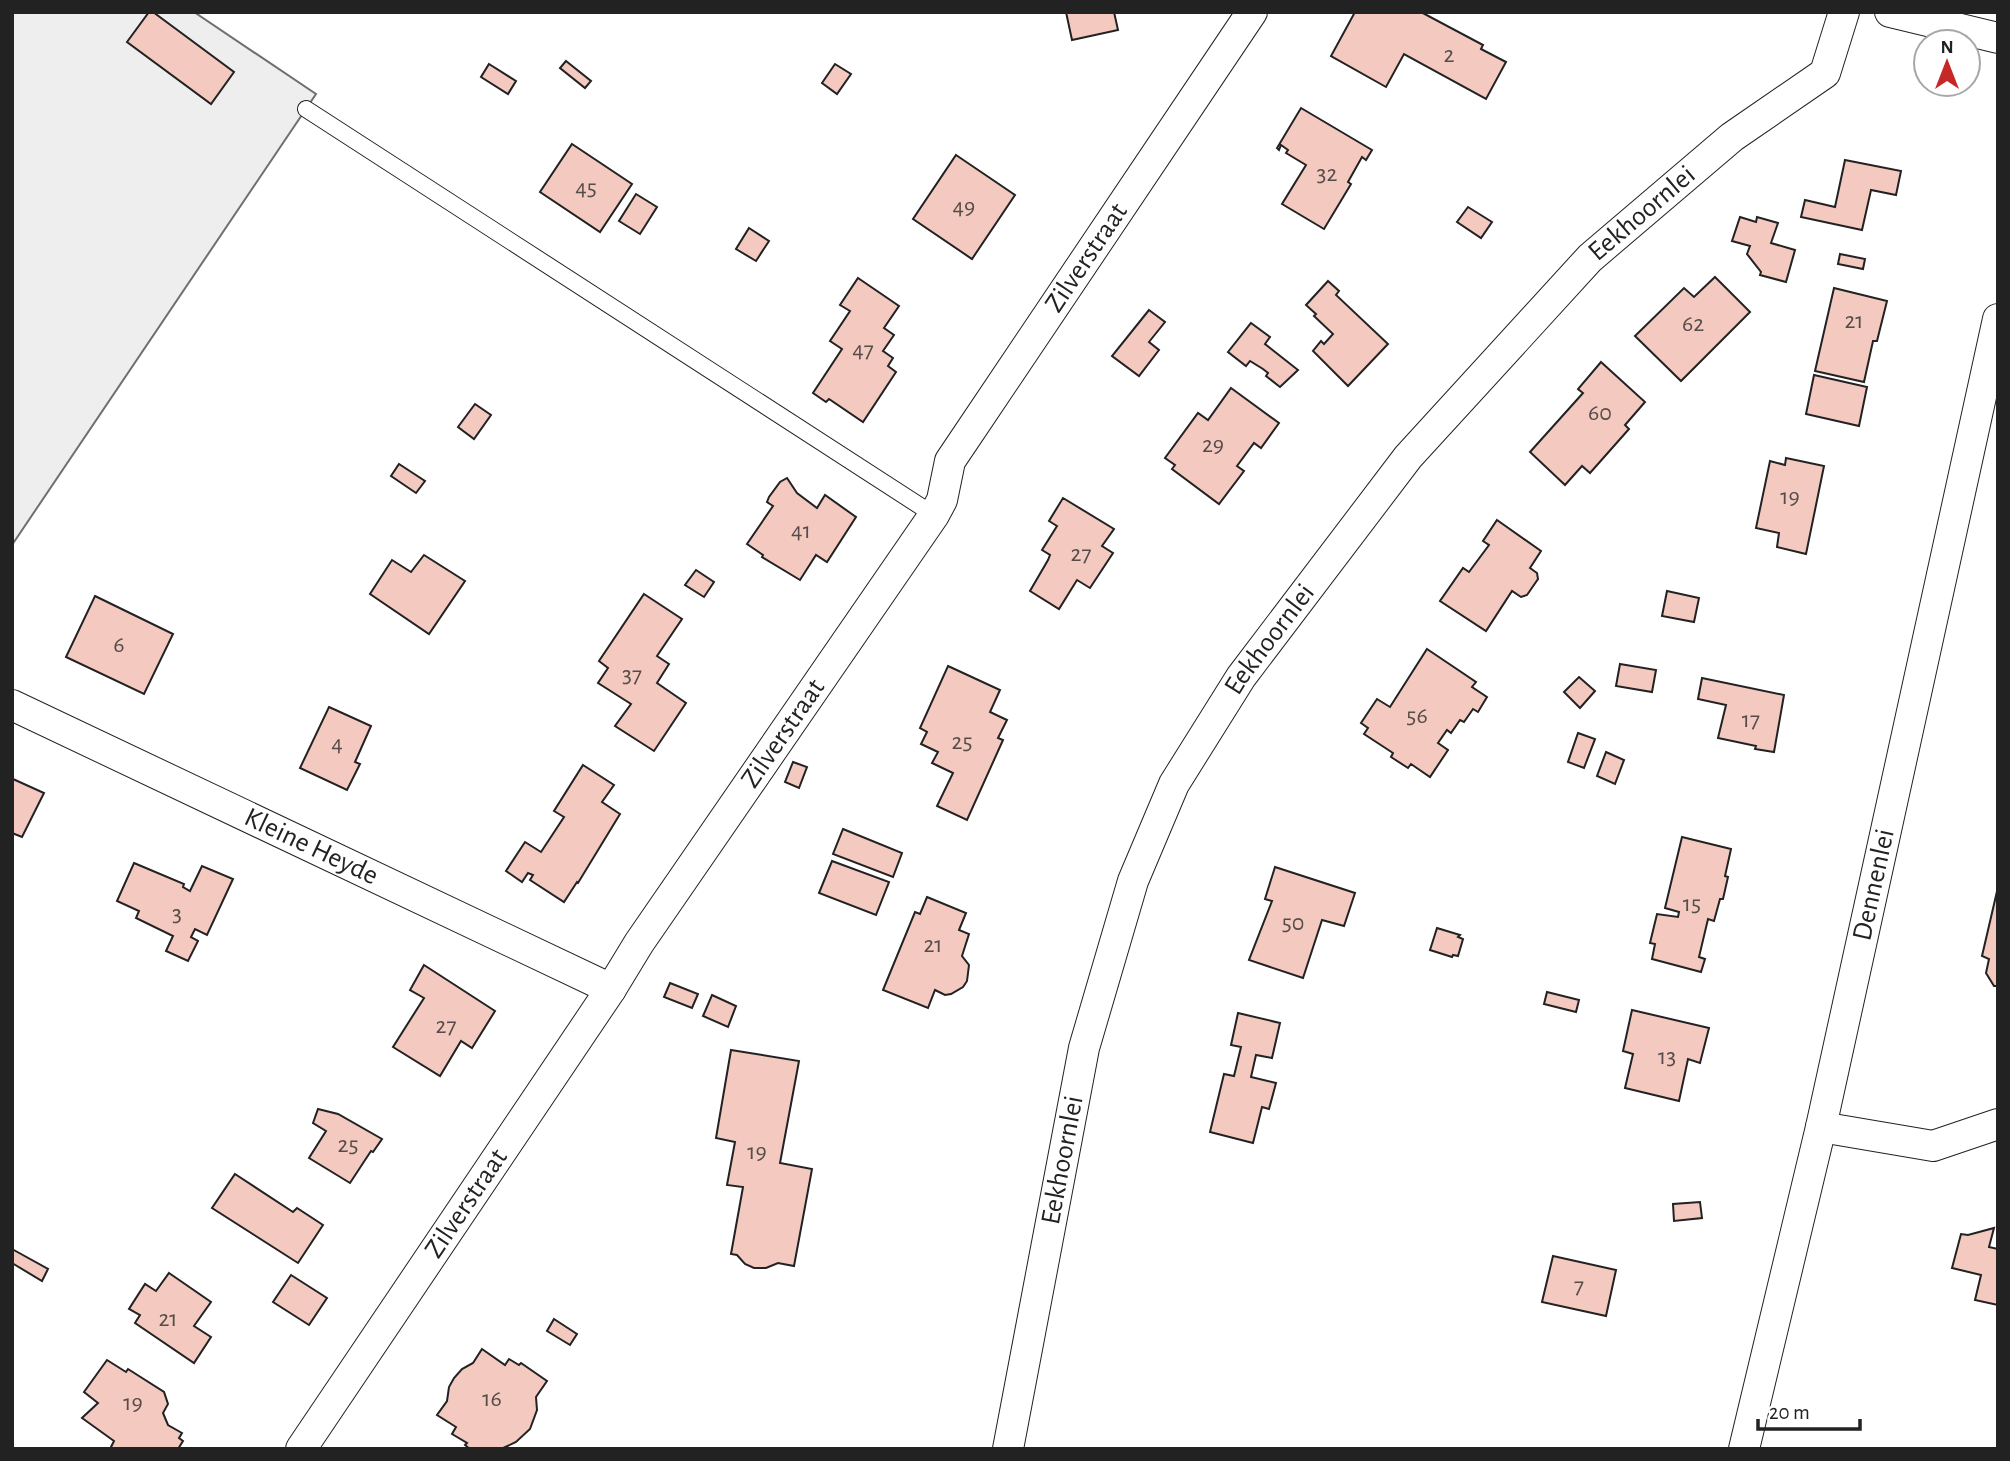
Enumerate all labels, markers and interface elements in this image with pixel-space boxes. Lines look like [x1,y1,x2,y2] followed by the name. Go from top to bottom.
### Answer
[1912,28,1982,98] north arrow
[1940,38,1954,57] text: N
[1444,43,1455,67] house number: 2
[1583,161,1701,267] street label: Eekhoornlei
[1317,162,1337,186] house number: 32
[575,176,597,200] house number: 45
[953,195,975,219] house number: 49
[1040,198,1133,317] street label: Zilverstraat
[1844,309,1864,333] house number: 21
[1682,312,1704,336] house number: 62
[852,338,874,362] house number: 47
[1588,401,1612,425] house number: 60
[1202,433,1224,457] house number: 29
[1780,485,1800,509] house number: 19
[791,519,811,543] house number: 41
[1071,542,1091,566] house number: 27
[1220,579,1320,700] street label: Eekhoornlei
[113,633,125,657] house number: 6
[622,663,642,687] house number: 37
[736,674,830,793] street label: Zilverstraat
[1406,704,1428,728] house number: 56
[1742,708,1760,732] house number: 17
[952,730,972,754] house number: 25
[331,732,343,756] house number: 4
[240,803,382,890] street label: Kleine Heyde
[1848,826,1900,943] street label: Dennenlei
[1683,892,1701,916] house number: 15
[172,902,182,926] house number: 3
[1282,911,1304,935] house number: 50
[923,933,943,957] house number: 21
[436,1014,456,1038] house number: 27
[1658,1045,1676,1069] house number: 13
[1037,1093,1089,1227] street label: Eekhoornlei
[338,1133,358,1157] house number: 25
[747,1140,767,1164] house number: 19
[420,1144,513,1263] street label: Zilverstraat
[1574,1274,1584,1298] house number: 7
[158,1307,178,1331] house number: 21
[482,1387,502,1411] house number: 16
[1758,1388,1860,1432] scale bar
[123,1391,143,1415] house number: 19
[1769,1402,1810,1423] text: 20 m

